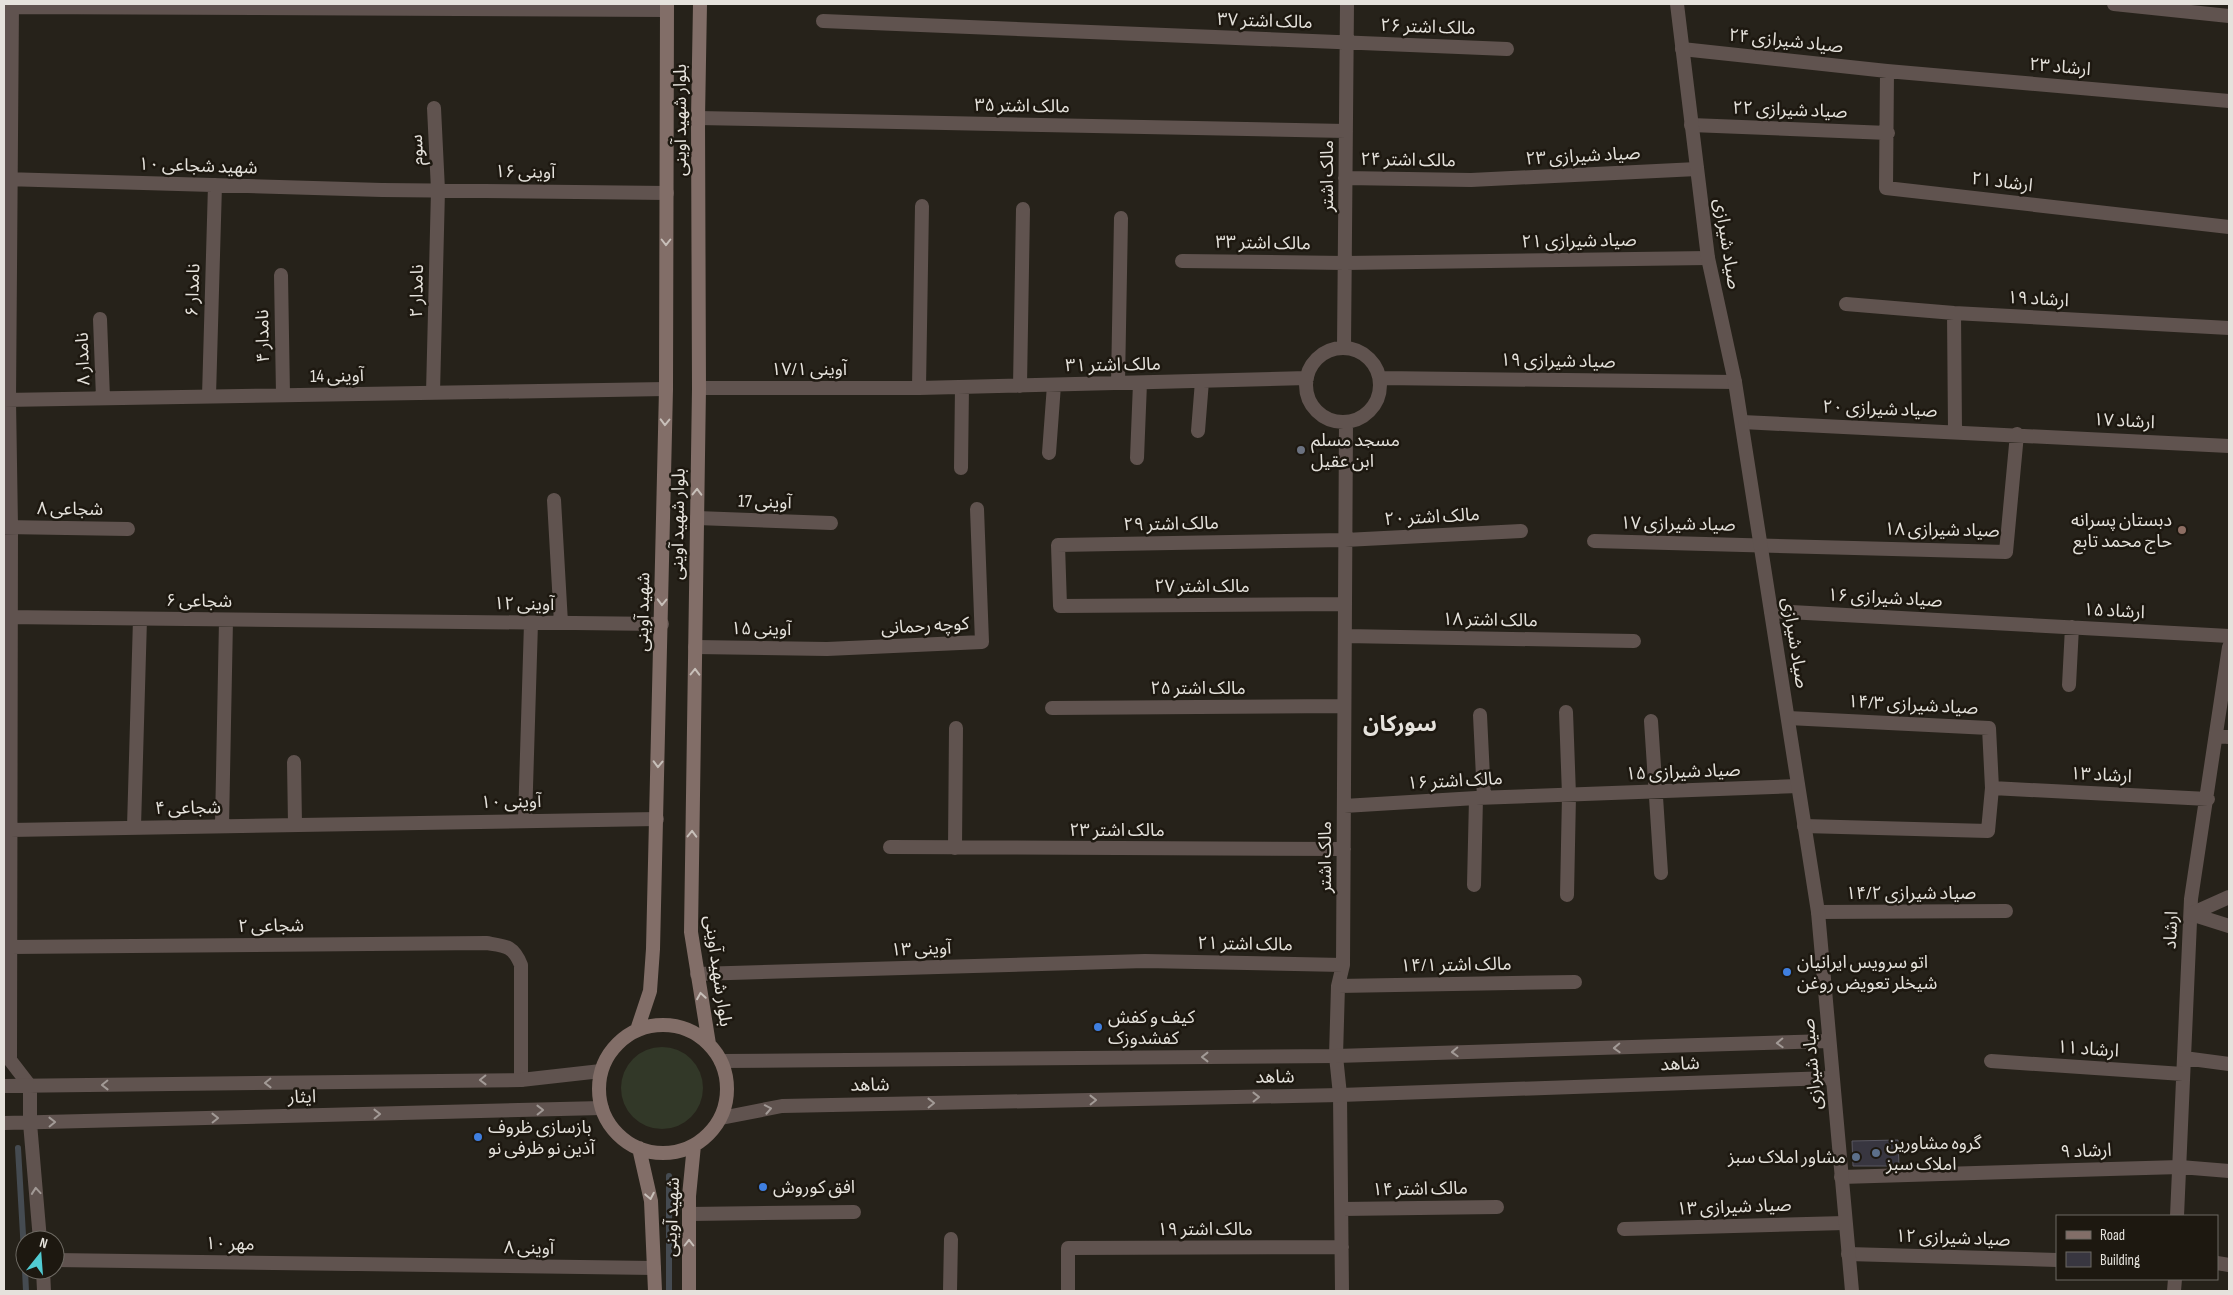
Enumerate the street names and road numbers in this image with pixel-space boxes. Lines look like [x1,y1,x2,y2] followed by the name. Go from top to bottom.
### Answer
[1217,9,1313,33] street label: مالک اشتر ۳۷
[1380,15,1476,39] street label: مالک اشتر ۲۶
[1728,25,1844,57] street label: صیاد شیرازی ۲۴
[2028,54,2092,80] street label: ارشاد ۲۳
[670,64,691,176] street label: بلوار شهید آوینی
[974,95,1070,117] street label: مالک اشتر ۳۵
[1732,97,1848,123] street label: صیاد شیرازی ۲۲
[406,134,431,166] street label: سوم
[1317,140,1338,213] street label: مالک اشتر
[1525,143,1641,169] street label: صیاد شیرازی ۲۳
[1360,149,1456,171] street label: مالک اشتر ۲۴
[138,153,258,179] street label: شهید شجاعی ۱۰
[495,161,556,183] street label: ۱۶ آوینی
[1970,168,2034,196] street label: ارشاد ۲۱
[1709,197,1745,291] street label: صیاد شیرازی
[1521,229,1637,253] street label: صیاد شیرازی ۲۱
[1215,232,1311,254] street label: مالک اشتر ۳۳
[182,263,204,317] street label: نامدار ۶
[406,264,428,318] street label: نامدار ۲
[2007,287,2069,311] street label: ارشاد ۱۹
[252,309,274,363] street label: نامدار ۴
[72,332,94,386] street label: نامدار ۸
[1500,349,1616,373] street label: صیاد شیرازی ۱۹
[1065,354,1161,376] street label: مالک اشتر ۳۱
[771,359,848,380] street label: آوینی ۱۷/۱
[310,365,365,387] street label: آوینی 14
[1822,396,1938,422] street label: صیاد شیرازی ۲۰
[2093,409,2155,433] street label: ارشاد ۱۷
[667,468,689,580] street label: بلوار شهید آوینی
[738,491,793,513] street label: آوینی 17
[37,498,103,520] street label: شجاعی ۸
[1384,504,1480,530] street label: مالک اشتر ۲۰
[1620,512,1736,536] street label: صیاد شیرازی ۱۷
[1123,513,1219,535] street label: مالک اشتر ۲۹
[1884,518,2000,542] street label: صیاد شیرازی ۱۸
[632,572,654,652] street label: شهید آوینی
[1154,576,1250,597] street label: مالک اشتر ۲۷
[1827,585,1943,611] street label: صیاد شیرازی ۱۶
[166,590,232,612] street label: شجاعی ۶
[494,593,555,615] street label: ۱۲ آوینی
[1777,596,1813,690] street label: صیاد شیرازی
[2083,599,2145,623] street label: ارشاد ۱۵
[1442,609,1538,631] street label: مالک اشتر ۱۸
[880,613,970,639] street label: کوچه رحمانی
[731,618,792,640] street label: آوینی ۱۵
[1150,678,1246,699] street label: مالک اشتر ۲۵
[1847,691,1979,719] street label: صیاد شیرازی ۱۴/۳
[1625,759,1741,785] street label: صیاد شیرازی ۱۵
[2070,763,2132,787] street label: ارشاد ۱۳
[1407,768,1503,794] street label: مالک اشتر ۱۶
[481,791,542,813] street label: ۱۰ آوینی
[155,797,221,819] street label: شجاعی ۴
[1069,820,1165,841] street label: مالک اشتر ۲۳
[1315,821,1336,894] street label: مالک اشتر
[1846,883,1976,904] street label: صیاد شیرازی ۱۴/۲
[2160,910,2182,950] street label: ارشاد
[700,914,736,1028] street label: بلوار شهید آوینی
[238,915,304,937] street label: شجاعی ۲
[1197,933,1293,955] street label: مالک اشتر ۲۱
[890,937,952,961] street label: آوینی ۱۳
[1400,954,1512,976] street label: مالک اشتر ۱۴/۱
[1798,1017,1826,1111] street label: صیاد شیرازی
[2056,1036,2120,1062] street label: ارشاد ۱۱
[1660,1053,1700,1075] street label: شاهد
[1255,1066,1295,1088] street label: شاهد
[850,1074,890,1096] street label: شاهد
[287,1086,316,1108] street label: ایثار
[2060,1140,2112,1162] street label: ارشاد ۹
[660,1177,684,1257] street label: شهید آوینی
[1372,1178,1468,1200] street label: مالک اشتر ۱۴
[1676,1194,1792,1220] street label: صیاد شیرازی ۱۳
[1157,1219,1253,1240] street label: مالک اشتر ۱۹
[1895,1225,2011,1251] street label: صیاد شیرازی ۱۲
[205,1233,255,1255] street label: مهر ۱۰
[504,1237,555,1259] street label: ۸ آوینی

